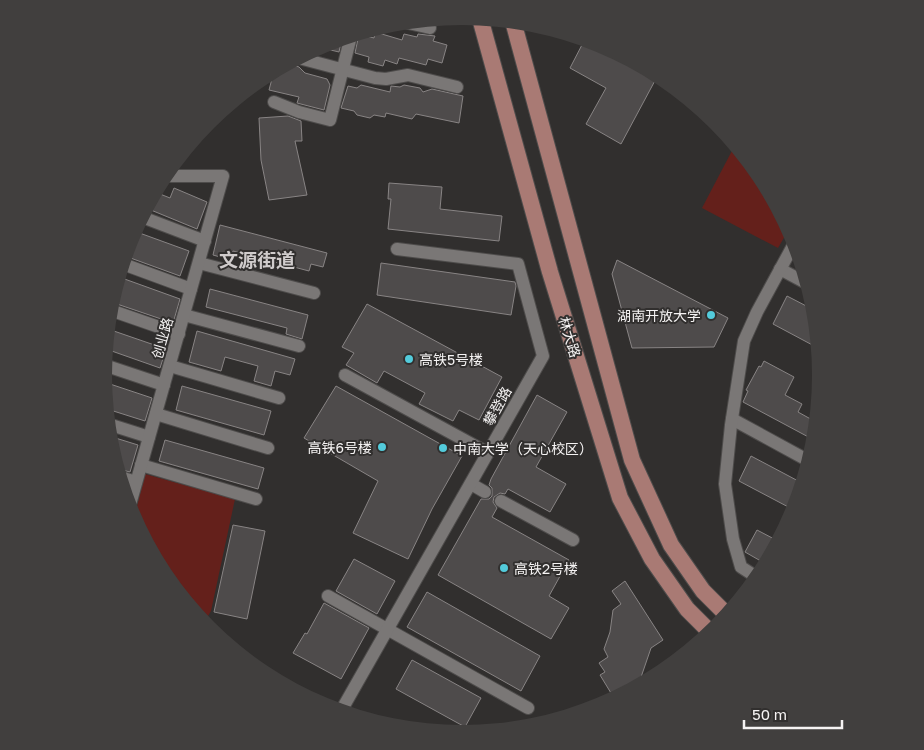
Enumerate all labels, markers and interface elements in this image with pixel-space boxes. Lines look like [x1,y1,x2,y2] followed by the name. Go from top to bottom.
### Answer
[219,248,295,271] district label: 文源街道
[617,307,701,324] place label: 湖南开放大学
[705,309,717,321] marker: 湖南开放大学
[556,314,584,360] street label: 林大路
[148,315,176,361] street label: 创业路
[419,351,483,368] place label: 高铁5号楼
[403,353,415,365] marker: 高铁5号楼
[479,384,515,428] street label: 攀登路
[308,439,372,456] place label: 高铁6号楼
[453,440,593,457] place label: 中南大学（天心校区）
[376,441,388,453] marker: 高铁6号楼
[437,442,449,454] marker: 中南大学（天心校区）
[514,560,578,577] place label: 高铁2号楼
[498,562,510,574] marker: 高铁2号楼
[744,698,842,730] scale bar
[752,705,787,723] text: 50 m

